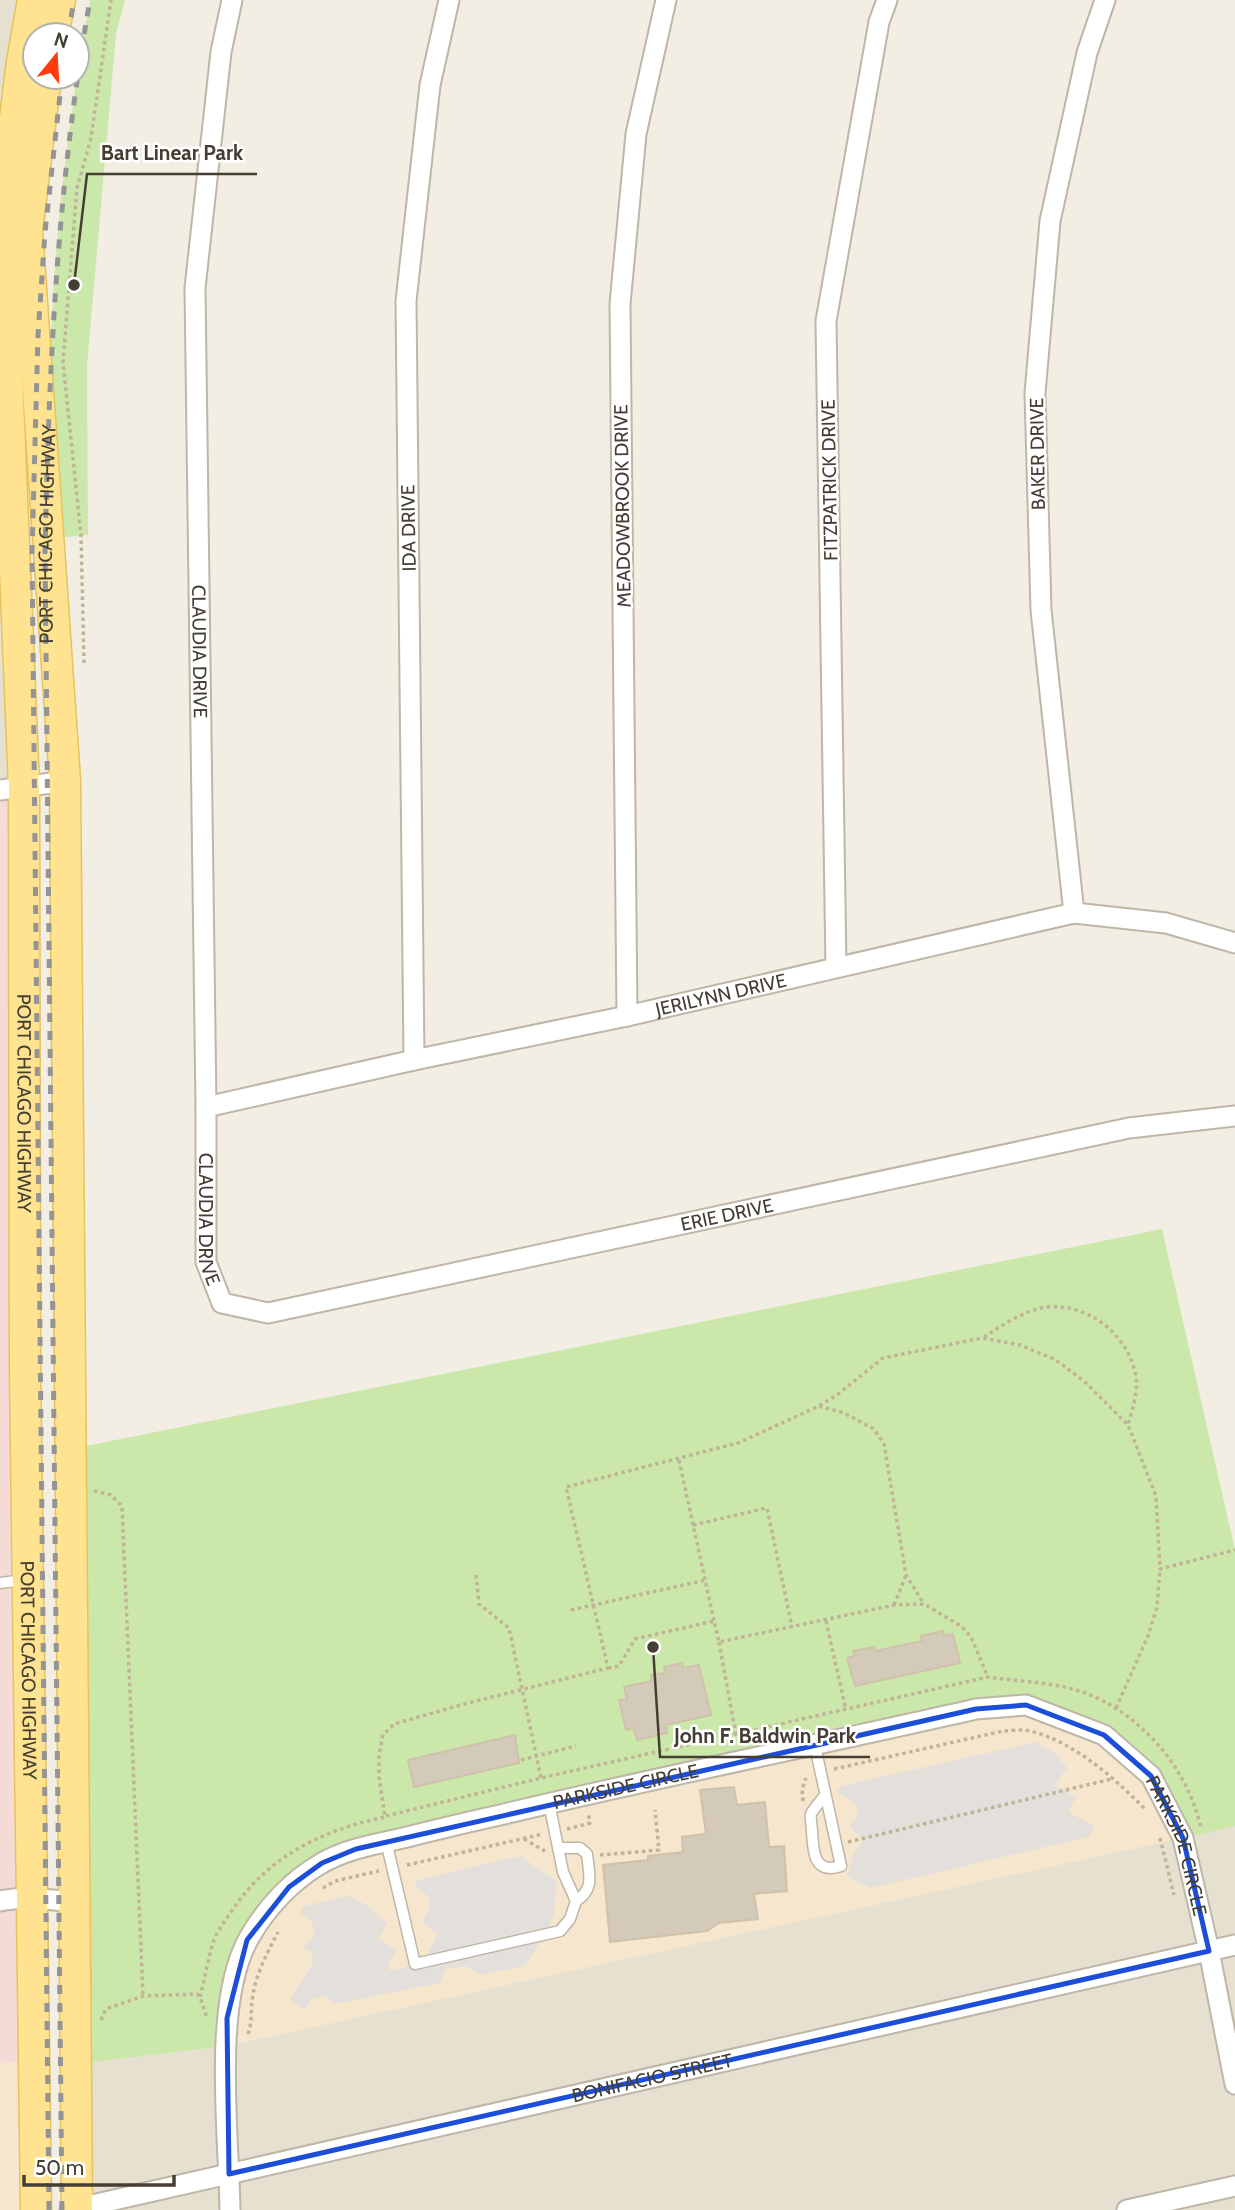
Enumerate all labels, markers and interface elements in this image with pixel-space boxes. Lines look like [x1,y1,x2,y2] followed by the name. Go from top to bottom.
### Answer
[21,21,91,91] north arrow
[51,27,71,53] text: N
[87,132,257,174] callout: Bart Linear Park
[101,140,244,165] text: Bart Linear Park
[1025,398,1050,510] street label: BAKER DRIVE
[817,399,842,561] street label: FITZPATRICK DRIVE
[609,404,636,608] street label: MEADOWBROOK DRIVE
[34,424,61,644] street label: PORT CHICAGO HIGHWAY
[396,484,421,572] street label: IDA DRIVE
[187,585,212,718] street label: CLAUDIA DRIVE
[652,969,789,1021] street label: JERILYNN DRIVE
[12,994,36,1213] street label: PORT CHICAGO HIGHWAY
[194,1153,225,1289] street label: CLAUDIA DRIVE
[679,1194,775,1236] street label: ERIE DRIVE
[15,1561,41,1780] street label: PORT CHICAGO HIGHWAY
[660,1715,870,1757] callout: John F. Baldwin Park
[673,1723,857,1748] text: John F. Baldwin Park
[551,1759,701,1814] street label: PARKSIDE CIRCLE
[1141,1772,1212,1918] street label: PARKSIDE CIRCLE
[570,2049,735,2107] street label: BONIFACIO STREET
[24,2144,175,2188] scale bar
[35,2155,84,2180] text: 50 m

